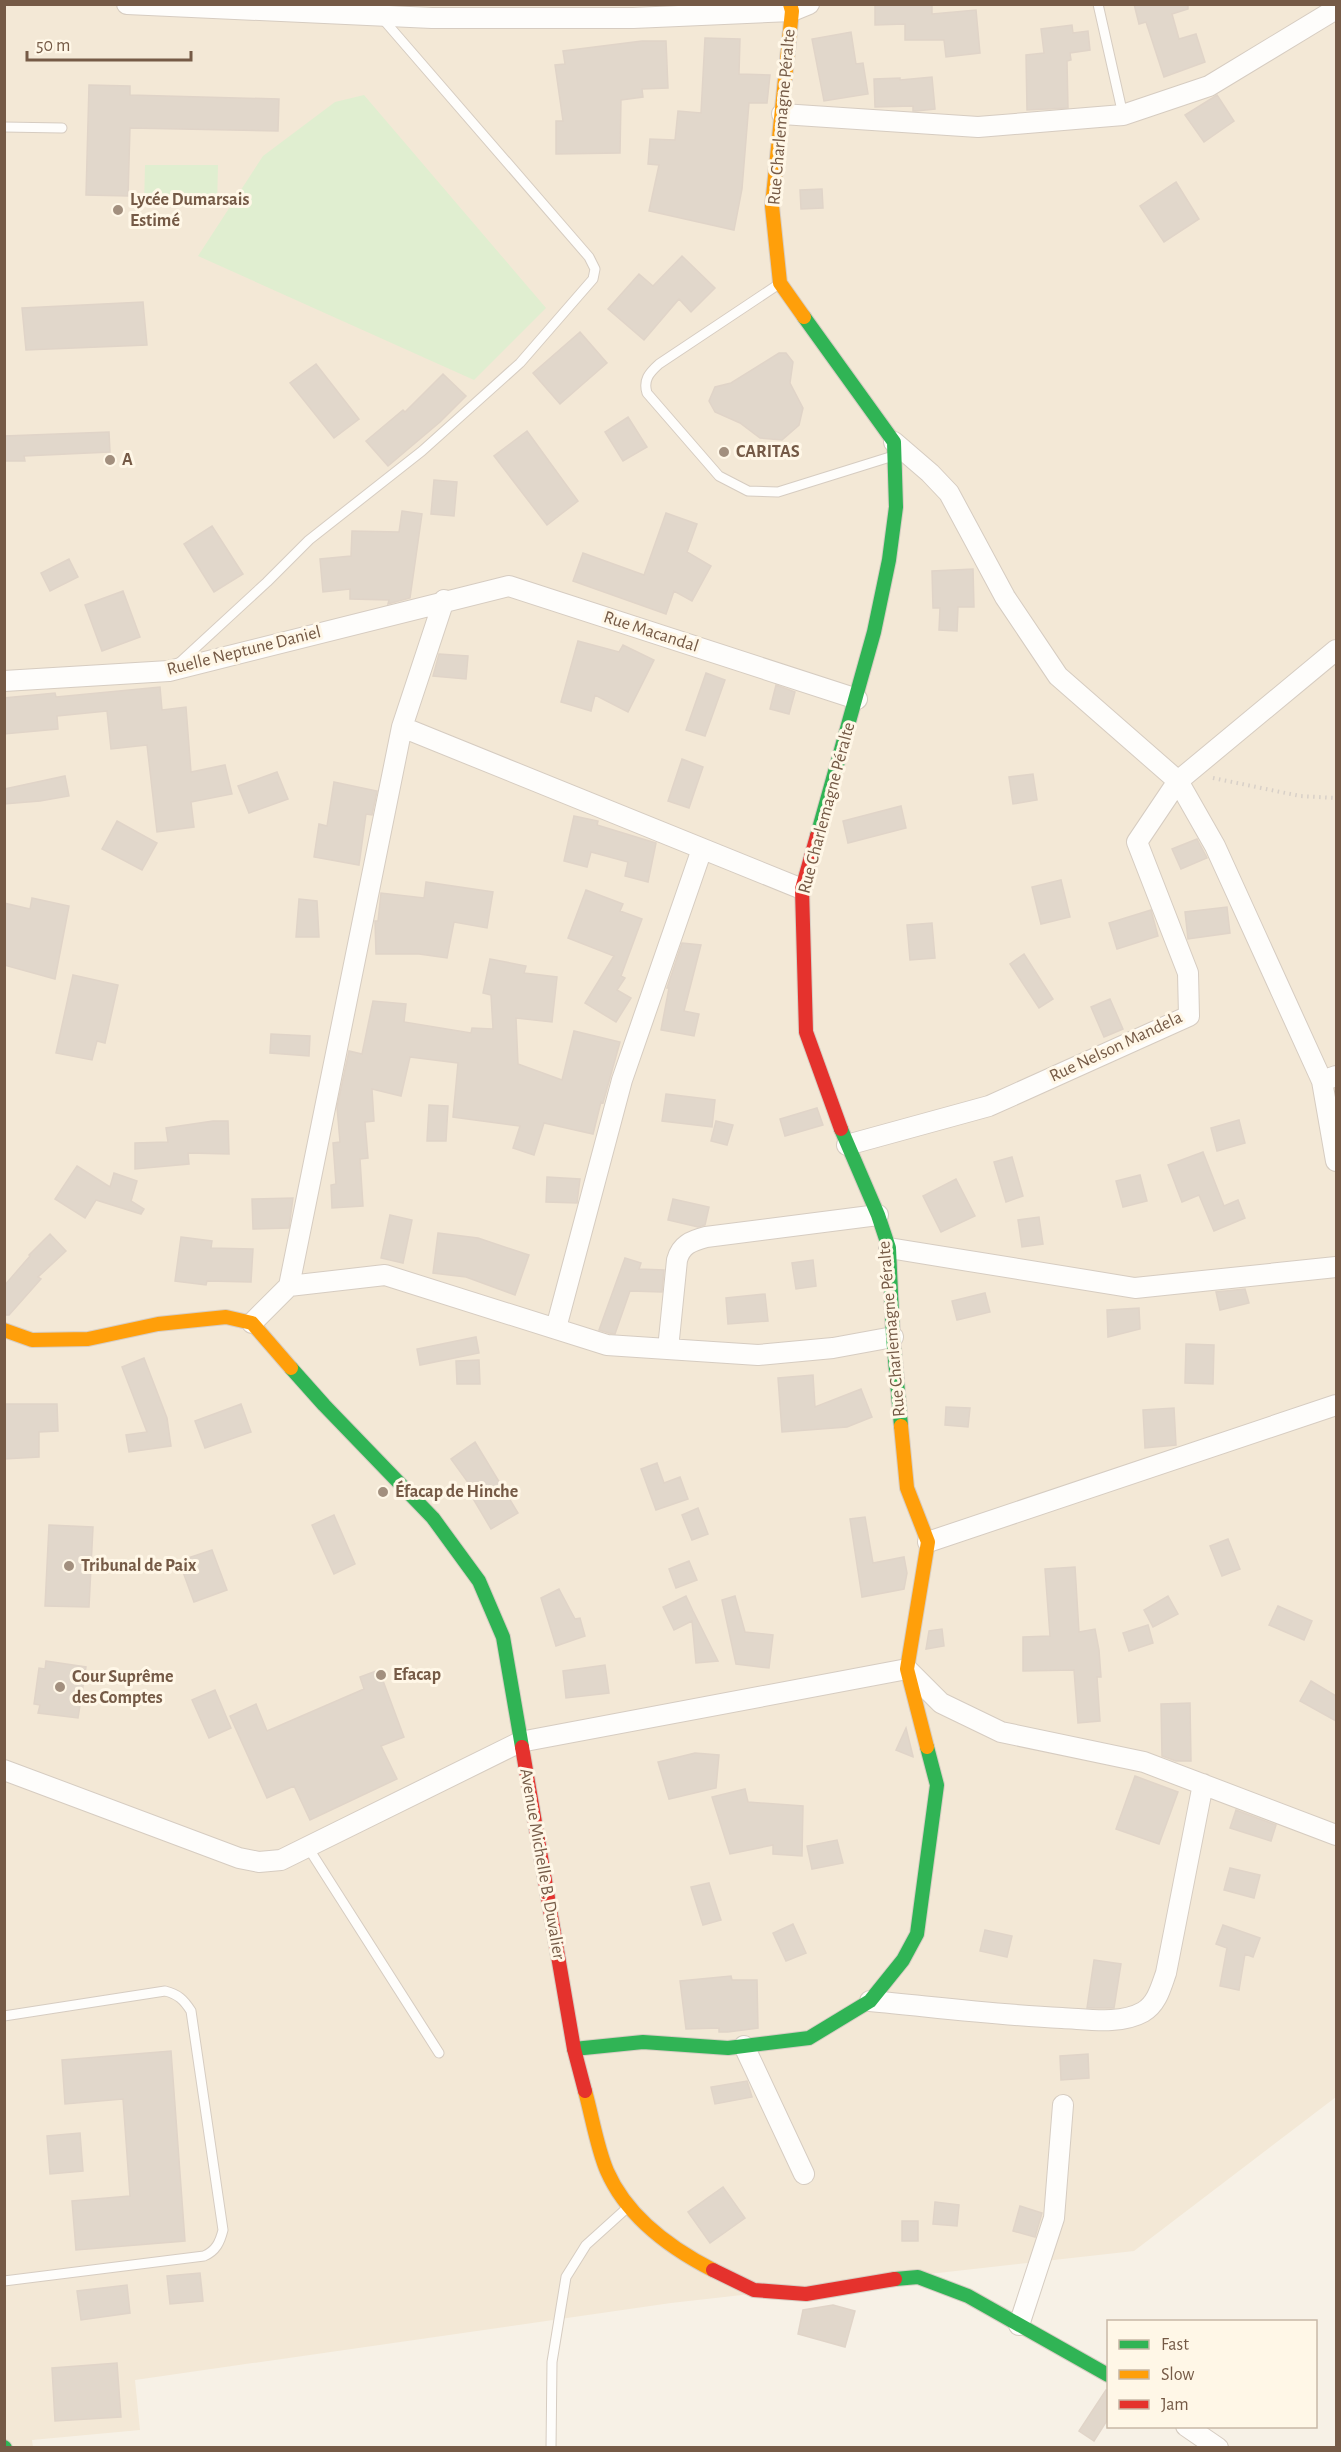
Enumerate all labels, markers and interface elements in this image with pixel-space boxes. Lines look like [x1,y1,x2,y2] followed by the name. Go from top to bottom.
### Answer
[27,24,190,62] scale bar
[765,28,799,206] street label: Rue Charlemagne Péralte
[36,37,70,55] text: 50 m
[130,191,249,230] place label: Lycée Dumarsais Estimé
[111,203,125,217] marker: Lycée Dumarsais Estimé
[736,443,800,461] place label: CARITAS
[717,445,731,459] marker: CARITAS
[122,451,133,469] place label: A
[103,453,117,467] marker: A
[601,608,701,656] street label: Rue Macandal
[165,623,323,679] street label: Ruelle Neptune Daniel
[795,720,859,896] street label: Rue Charlemagne Péralte
[1047,1008,1185,1086] street label: Rue Nelson Mandela
[875,1240,909,1418] street label: Rue Charlemagne Péralte
[395,1480,518,1501] place label: Éfacap de Hinche
[376,1485,390,1499] marker: Éfacap de Hinche
[81,1557,197,1575] place label: Tribunal de Paix
[62,1559,76,1573] marker: Tribunal de Paix
[393,1666,441,1684] place label: Efacap
[72,1668,174,1707] place label: Cour Suprême des Comptes
[374,1668,388,1682] marker: Efacap
[53,1680,67,1694] marker: Cour Suprême des Comptes
[516,1767,568,1961] street label: Avenue Michelle B. Duvalier
[1107,2320,1317,2428] legend
[1161,2336,1189,2354] text: Fast
[1161,2366,1194,2384] text: Slow
[1161,2396,1189,2414] text: Jam

